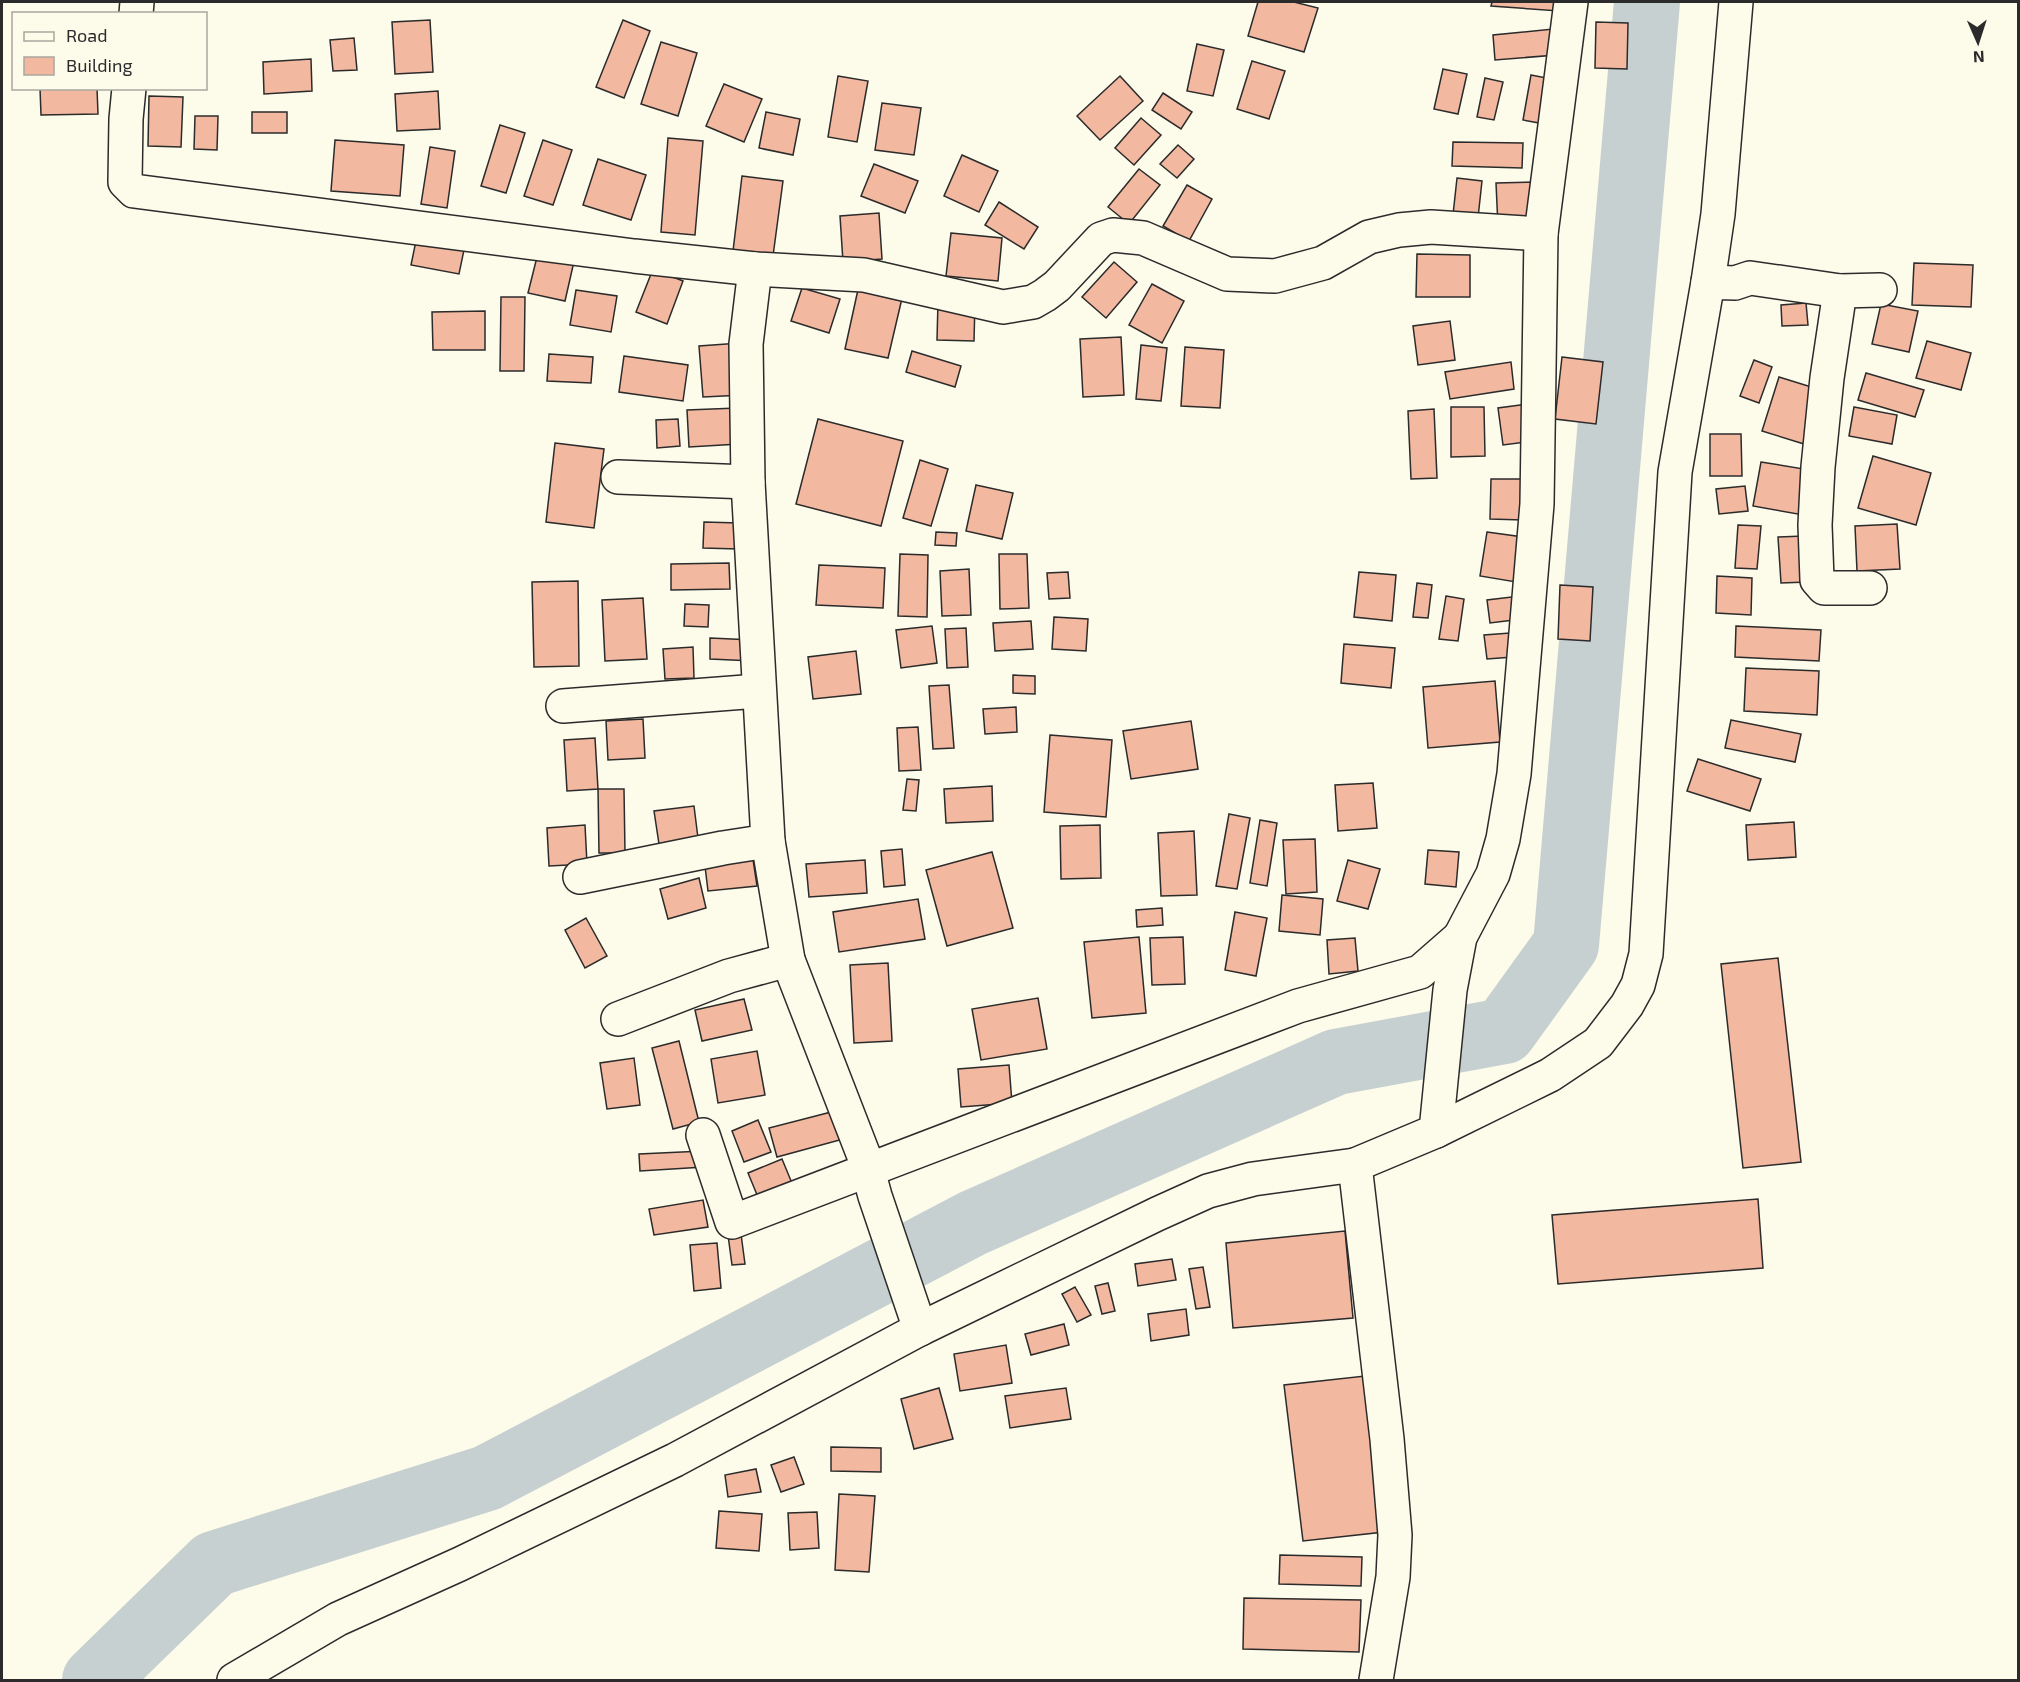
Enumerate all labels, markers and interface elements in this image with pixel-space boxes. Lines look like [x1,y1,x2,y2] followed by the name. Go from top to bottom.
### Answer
[12,12,207,90] legend
[1948,12,2008,72] north arrow
[66,24,107,46] text: Road
[1973,48,1985,67] text: N
[66,54,133,76] text: Building

